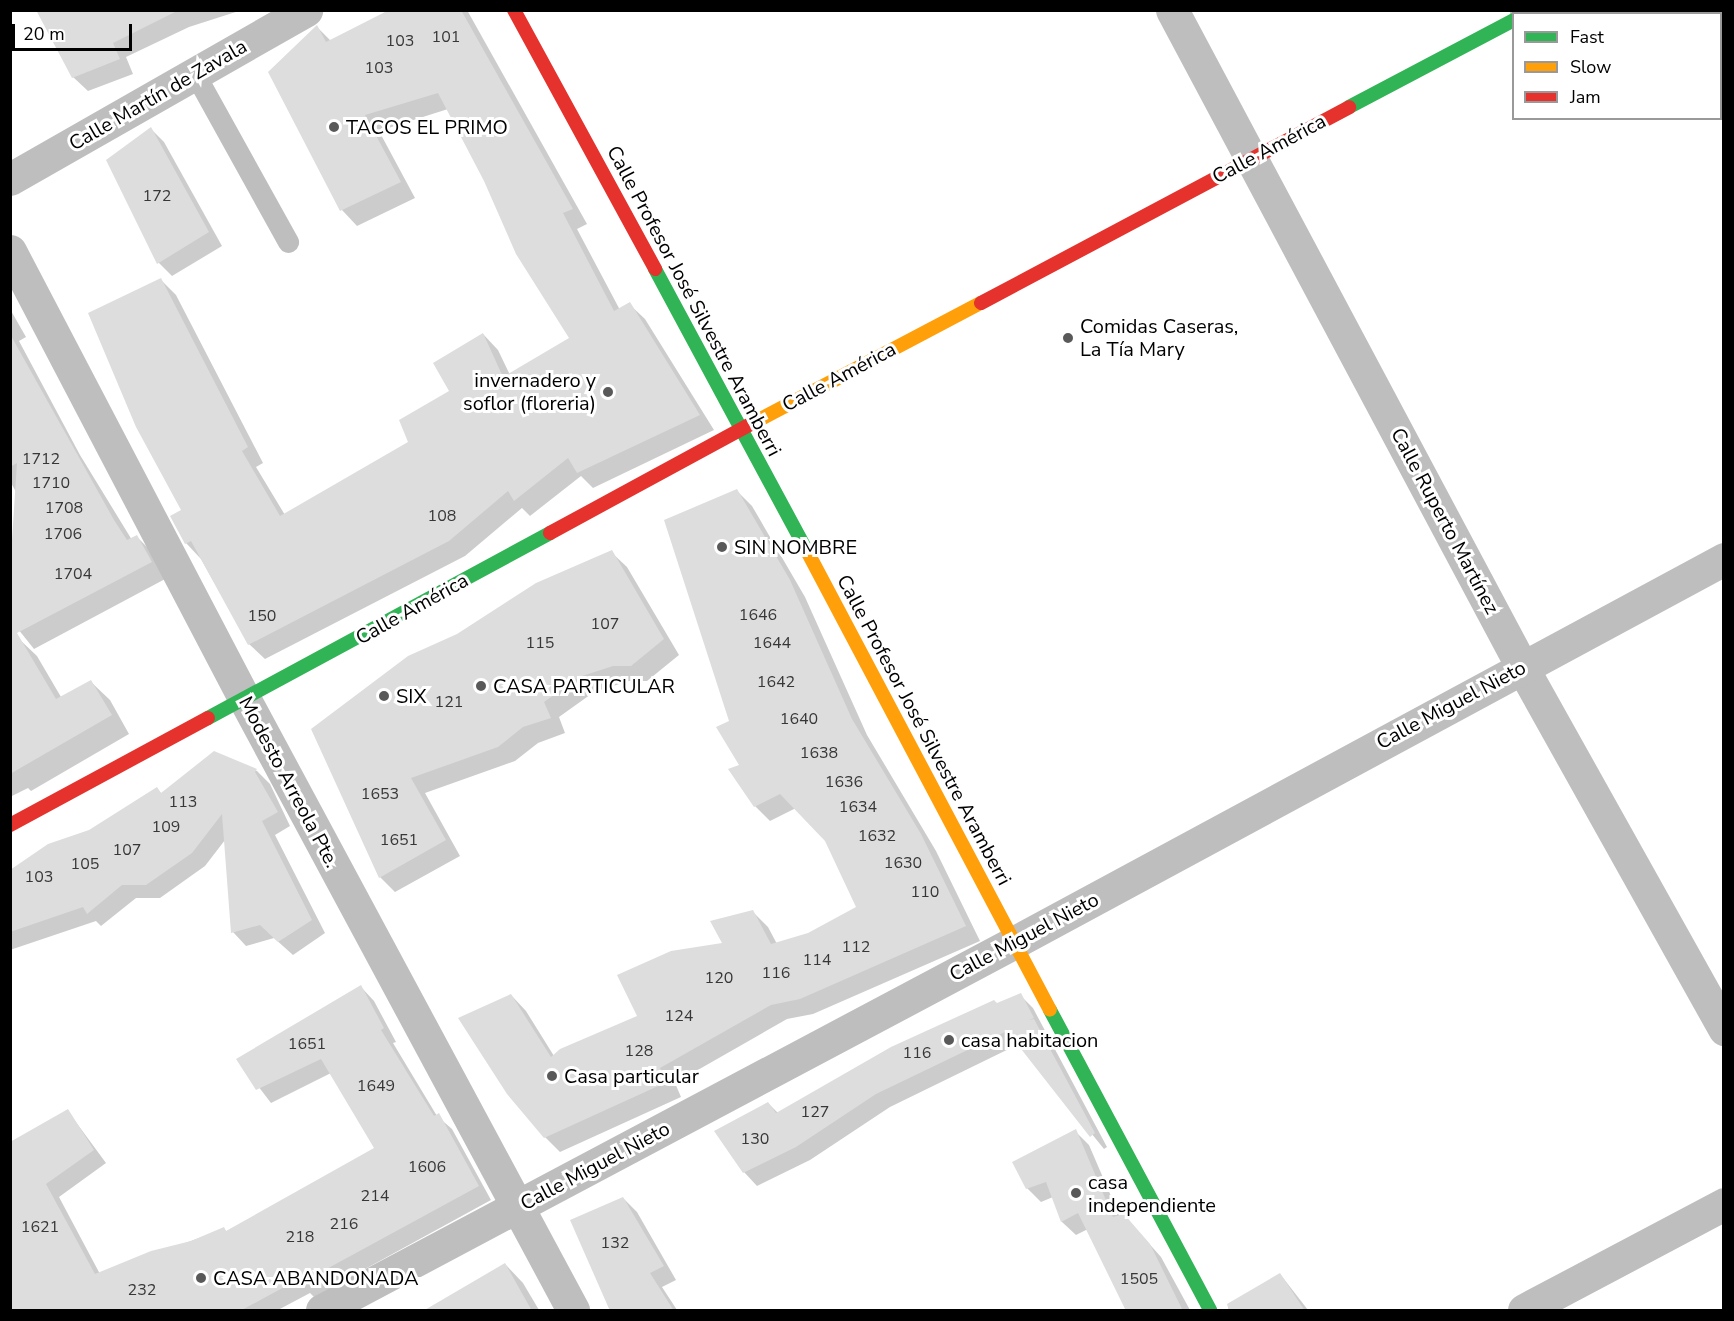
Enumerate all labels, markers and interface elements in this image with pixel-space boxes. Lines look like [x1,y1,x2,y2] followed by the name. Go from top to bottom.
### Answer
[15,12,135,50] scale bar
[1512,12,1722,120] legend
[23,22,65,46] text: 20 m
[1570,25,1604,49] text: Fast
[432,27,460,47] house number: 101
[386,31,414,51] house number: 103
[65,34,251,156] street label: Calle Martín de Zavala
[1570,55,1611,79] text: Slow
[365,58,393,78] house number: 103
[1570,85,1601,109] text: Jam
[1208,109,1330,189] street label: Calle América
[346,115,508,139] place label: TACOS EL PRIMO
[327,120,341,134] marker: TACOS EL PRIMO
[602,142,786,460] street label: Calle Profesor José Silvestre Aramberri
[143,186,171,206] house number: 172
[1080,314,1238,361] place label: Comidas Caseras, La Tía Mary
[1061,331,1075,345] marker: Comidas Caseras, La Tía Mary
[778,337,900,417] street label: Calle América
[463,368,596,415] place label: invernadero y soflor (floreria)
[601,385,615,399] marker: invernadero y soflor (floreria)
[1386,424,1504,618] street label: Calle Ruperto Martínez
[22,449,60,469] house number: 1712
[32,473,70,493] house number: 1710
[45,498,83,518] house number: 1708
[428,506,456,526] house number: 108
[44,524,82,544] house number: 1706
[734,535,857,559] place label: SIN NOMBRE
[715,540,729,554] marker: SIN NOMBRE
[54,564,92,584] house number: 1704
[351,568,473,650] street label: Calle América
[832,571,1016,889] street label: Calle Profesor José Silvestre Aramberri
[739,605,777,625] house number: 1646
[248,606,276,626] house number: 150
[591,614,619,634] house number: 107
[526,633,554,653] house number: 115
[753,633,791,653] house number: 1644
[1372,656,1530,754] street label: Calle Miguel Nieto
[757,672,795,692] house number: 1642
[493,674,675,698] place label: CASA PARTICULAR
[474,679,488,693] marker: CASA PARTICULAR
[396,684,426,708] place label: SIX
[377,689,391,703] marker: SIX
[234,692,344,872] street label: Modesto Arreola Pte.
[435,692,463,712] house number: 121
[780,709,818,729] house number: 1640
[800,743,838,763] house number: 1638
[825,772,863,792] house number: 1636
[361,784,399,804] house number: 1653
[169,792,197,812] house number: 113
[839,797,877,817] house number: 1634
[152,817,180,837] house number: 109
[858,826,896,846] house number: 1632
[380,830,418,850] house number: 1651
[113,840,141,860] house number: 107
[884,853,922,873] house number: 1630
[71,854,99,874] house number: 105
[25,867,53,887] house number: 103
[911,882,939,902] house number: 110
[945,888,1103,986] street label: Calle Miguel Nieto
[842,937,870,957] house number: 112
[803,950,831,970] house number: 114
[762,963,790,983] house number: 116
[705,968,733,988] house number: 120
[665,1006,693,1026] house number: 124
[961,1028,1098,1052] place label: casa habitacion
[942,1033,956,1047] marker: casa habitacion
[288,1034,326,1054] house number: 1651
[625,1041,653,1061] house number: 128
[903,1043,931,1063] house number: 116
[564,1064,699,1088] place label: Casa particular
[545,1069,559,1083] marker: Casa particular
[357,1076,395,1096] house number: 1649
[801,1102,829,1122] house number: 127
[516,1117,674,1215] street label: Calle Miguel Nieto
[741,1129,769,1149] house number: 130
[408,1157,446,1177] house number: 1606
[1088,1170,1216,1217] place label: casa independiente
[361,1186,389,1206] house number: 214
[1069,1186,1083,1200] marker: casa independiente
[330,1214,358,1234] house number: 216
[21,1217,59,1237] house number: 1621
[286,1227,314,1247] house number: 218
[601,1233,629,1253] house number: 132
[213,1266,419,1290] place label: CASA ABANDONADA
[1120,1269,1158,1289] house number: 1505
[194,1271,208,1285] marker: CASA ABANDONADA
[128,1280,156,1300] house number: 232

